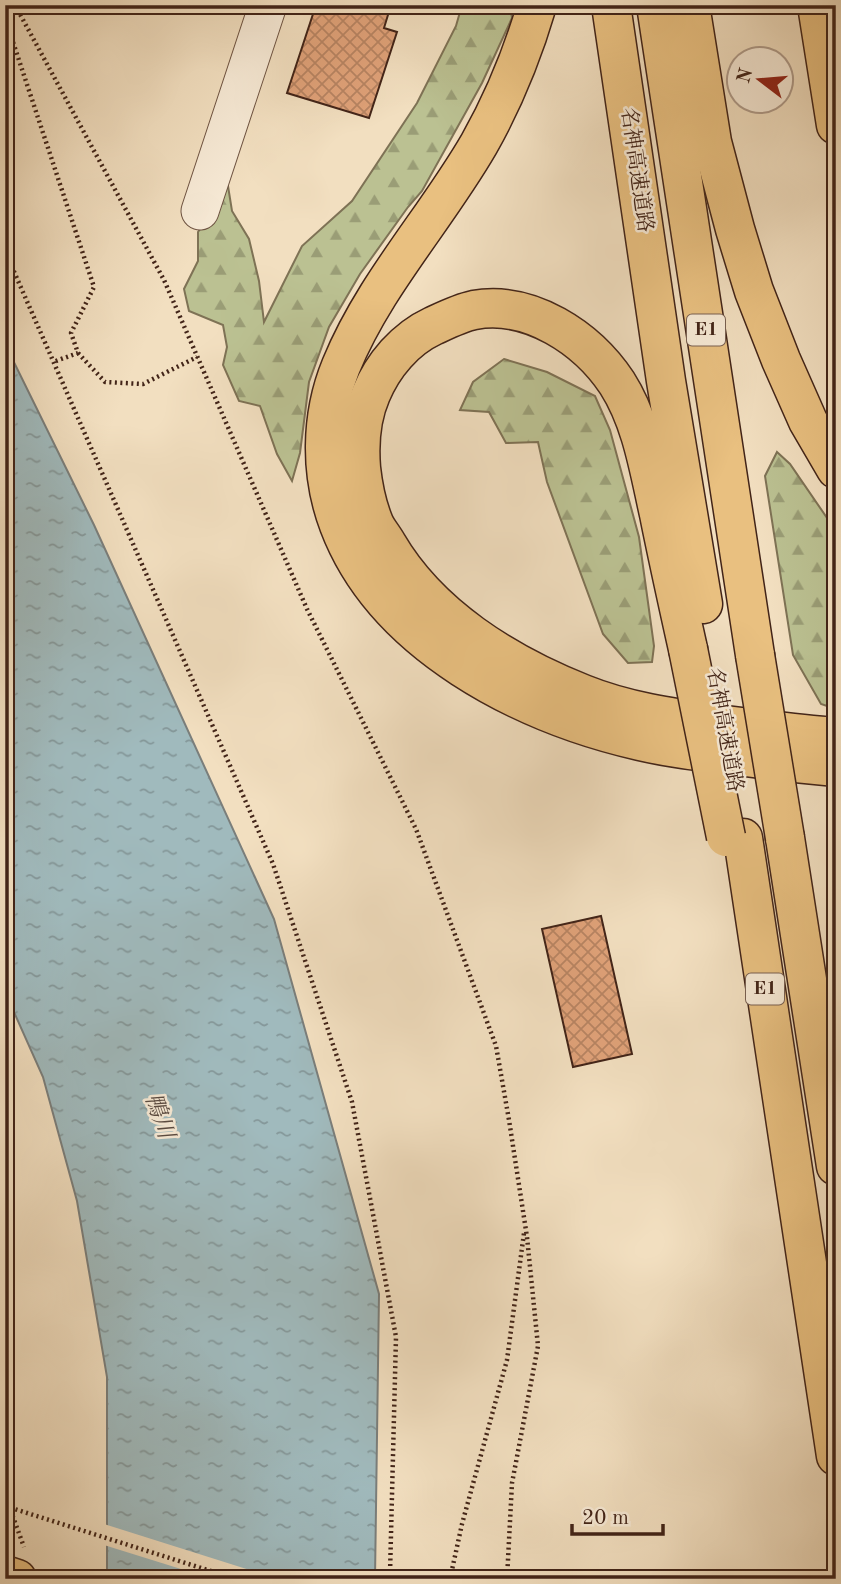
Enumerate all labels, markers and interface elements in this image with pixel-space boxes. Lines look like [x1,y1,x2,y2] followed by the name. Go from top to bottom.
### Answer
[726,46,796,116] north arrow
[735,66,757,86] text: N
[617,106,657,234] street label: 名神高速道路
[687,314,725,346] road number: E1
[703,666,747,794] street label: 名神高速道路
[746,973,784,1004] road number: E1
[141,1090,180,1144] water label: 鴨川
[572,1493,662,1537] scale bar
[582,1508,629,1529] text: 20 m

